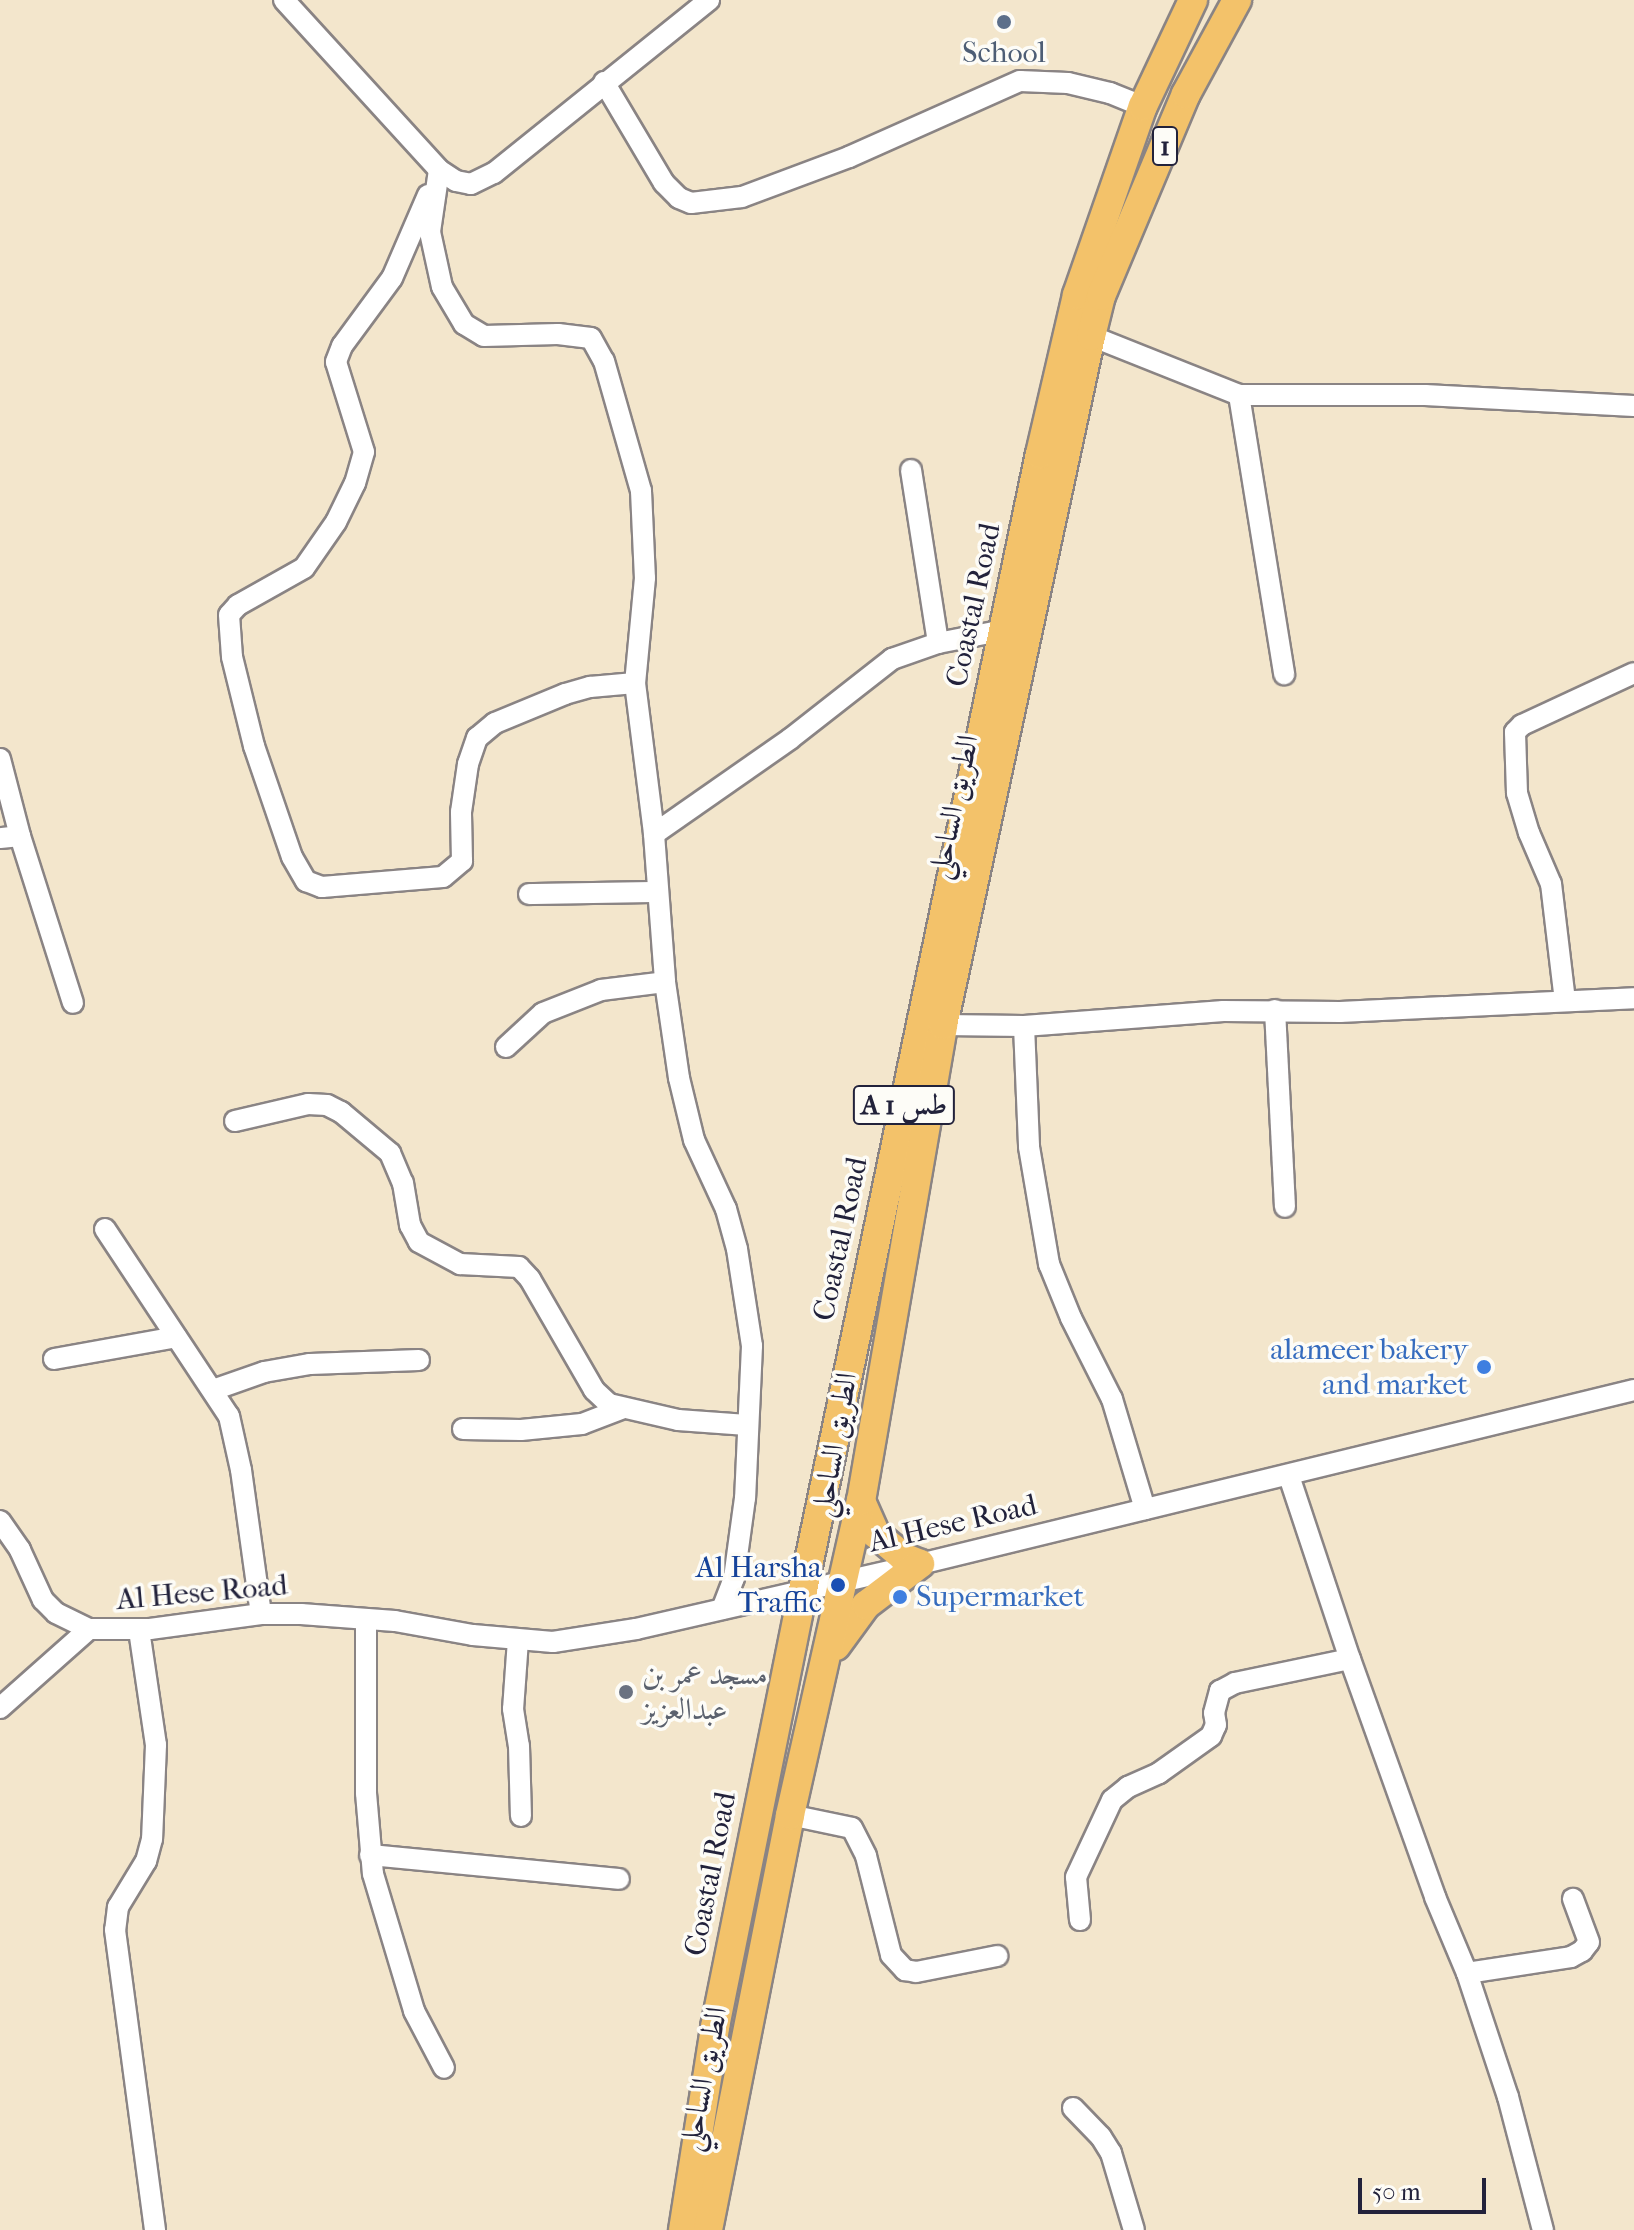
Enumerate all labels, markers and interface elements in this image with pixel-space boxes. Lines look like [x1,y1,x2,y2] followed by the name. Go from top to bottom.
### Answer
[995,13,1013,31] marker: School
[962,35,1046,71] place label: School
[1151,122,1179,170] road number: 1
[939,520,1009,690] street label: Coastal Road
[921,732,987,882] street label: الطريق الساحلي
[852,1081,956,1129] road number: A 1 طس
[806,1154,876,1324] street label: Coastal Road
[1270,1332,1468,1402] place label: alameer bakery and market
[1475,1358,1493,1376] marker: alameer bakery and market
[805,1370,865,1520] street label: الطريق الساحلي
[865,1487,1041,1561] street label: Al Hese Road
[696,1550,822,1620] place label: Al Harsha Traffic
[115,1568,289,1618] street label: Al Hese Road
[829,1576,847,1594] marker: Al Harsha Traffic
[916,1579,1084,1615] place label: Supermarket
[891,1588,909,1606] marker: Supermarket
[642,1657,768,1728] place label: مسجد عمر بن عبدالعزيز
[617,1683,635,1701] marker: مسجد عمر بن عبدالعزيز
[677,1789,745,1959] street label: Coastal Road
[672,2004,736,2154] street label: الطريق الساحلي
[1362,2162,1490,2212] scale bar
[1372,2178,1421,2206] text: 50 m

